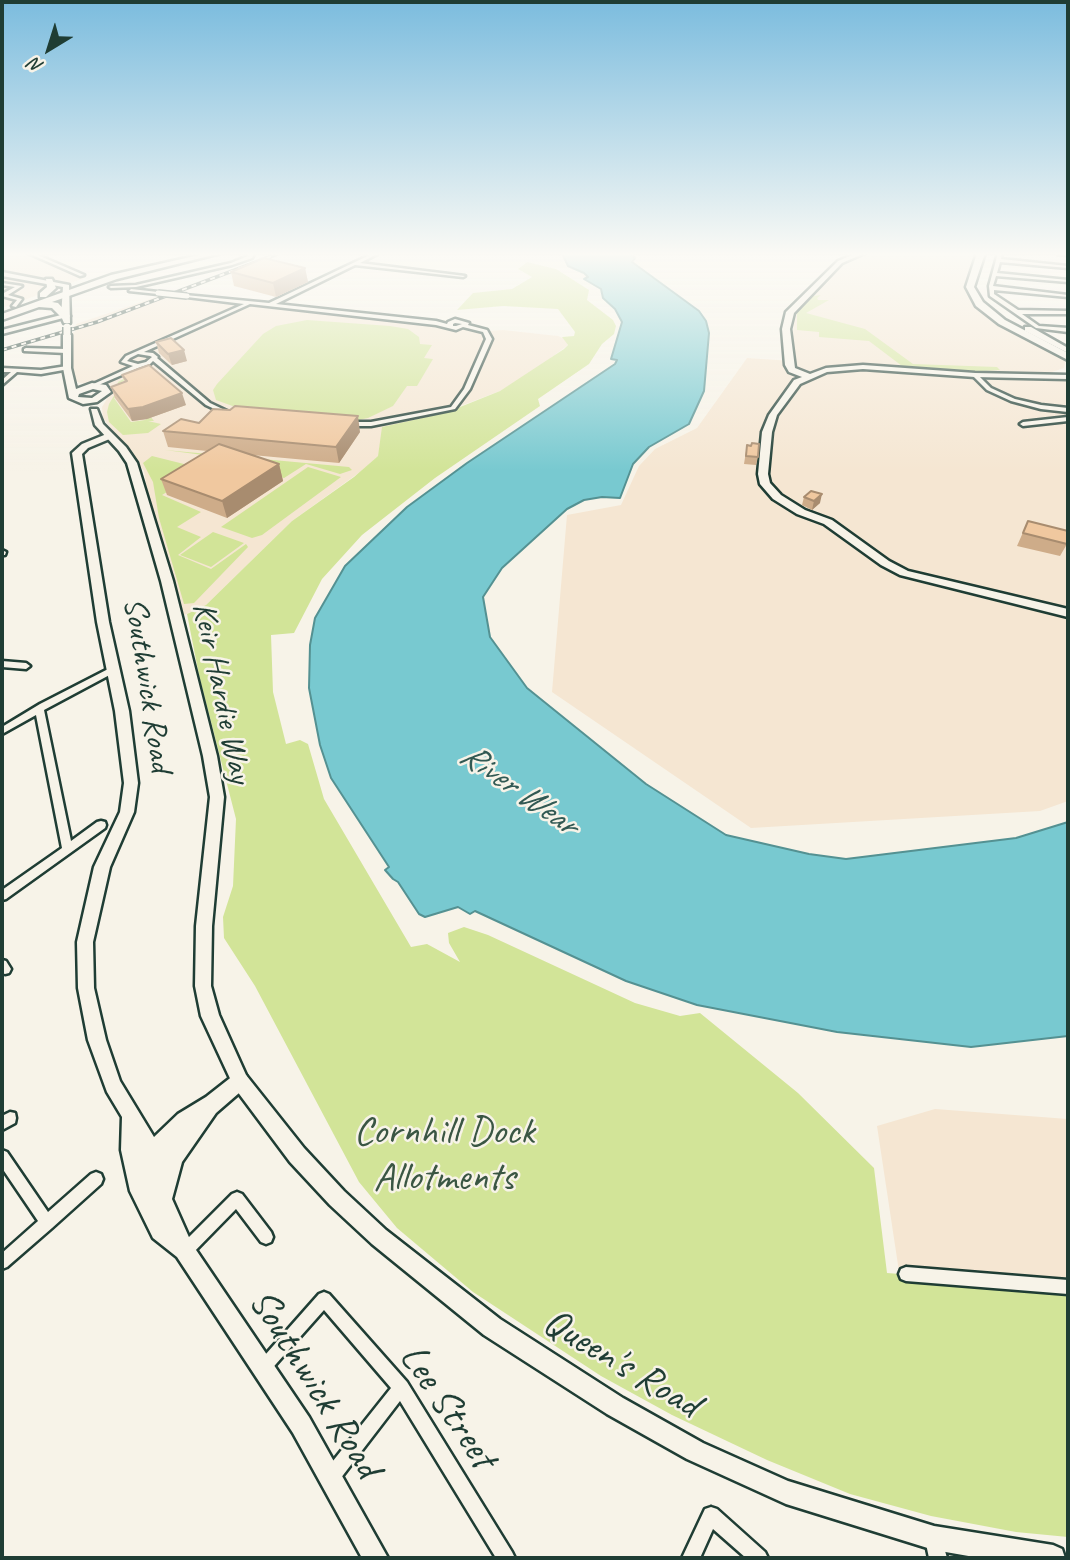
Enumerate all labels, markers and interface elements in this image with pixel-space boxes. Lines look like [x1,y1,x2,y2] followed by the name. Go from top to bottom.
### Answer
[14,14,84,84] north arrow
[24,52,48,79] text: N
[114,595,180,775] street label: Southwick Road
[183,599,259,787] street label: Keir Hardie Way
[451,735,585,845] water label: River Wear
[354,1109,534,1203] park label: Cornhill Dock Allotments
[237,1281,391,1487] street label: Southwick Road
[534,1299,708,1429] street label: Queen's Road
[388,1336,506,1478] street label: Lee Street

